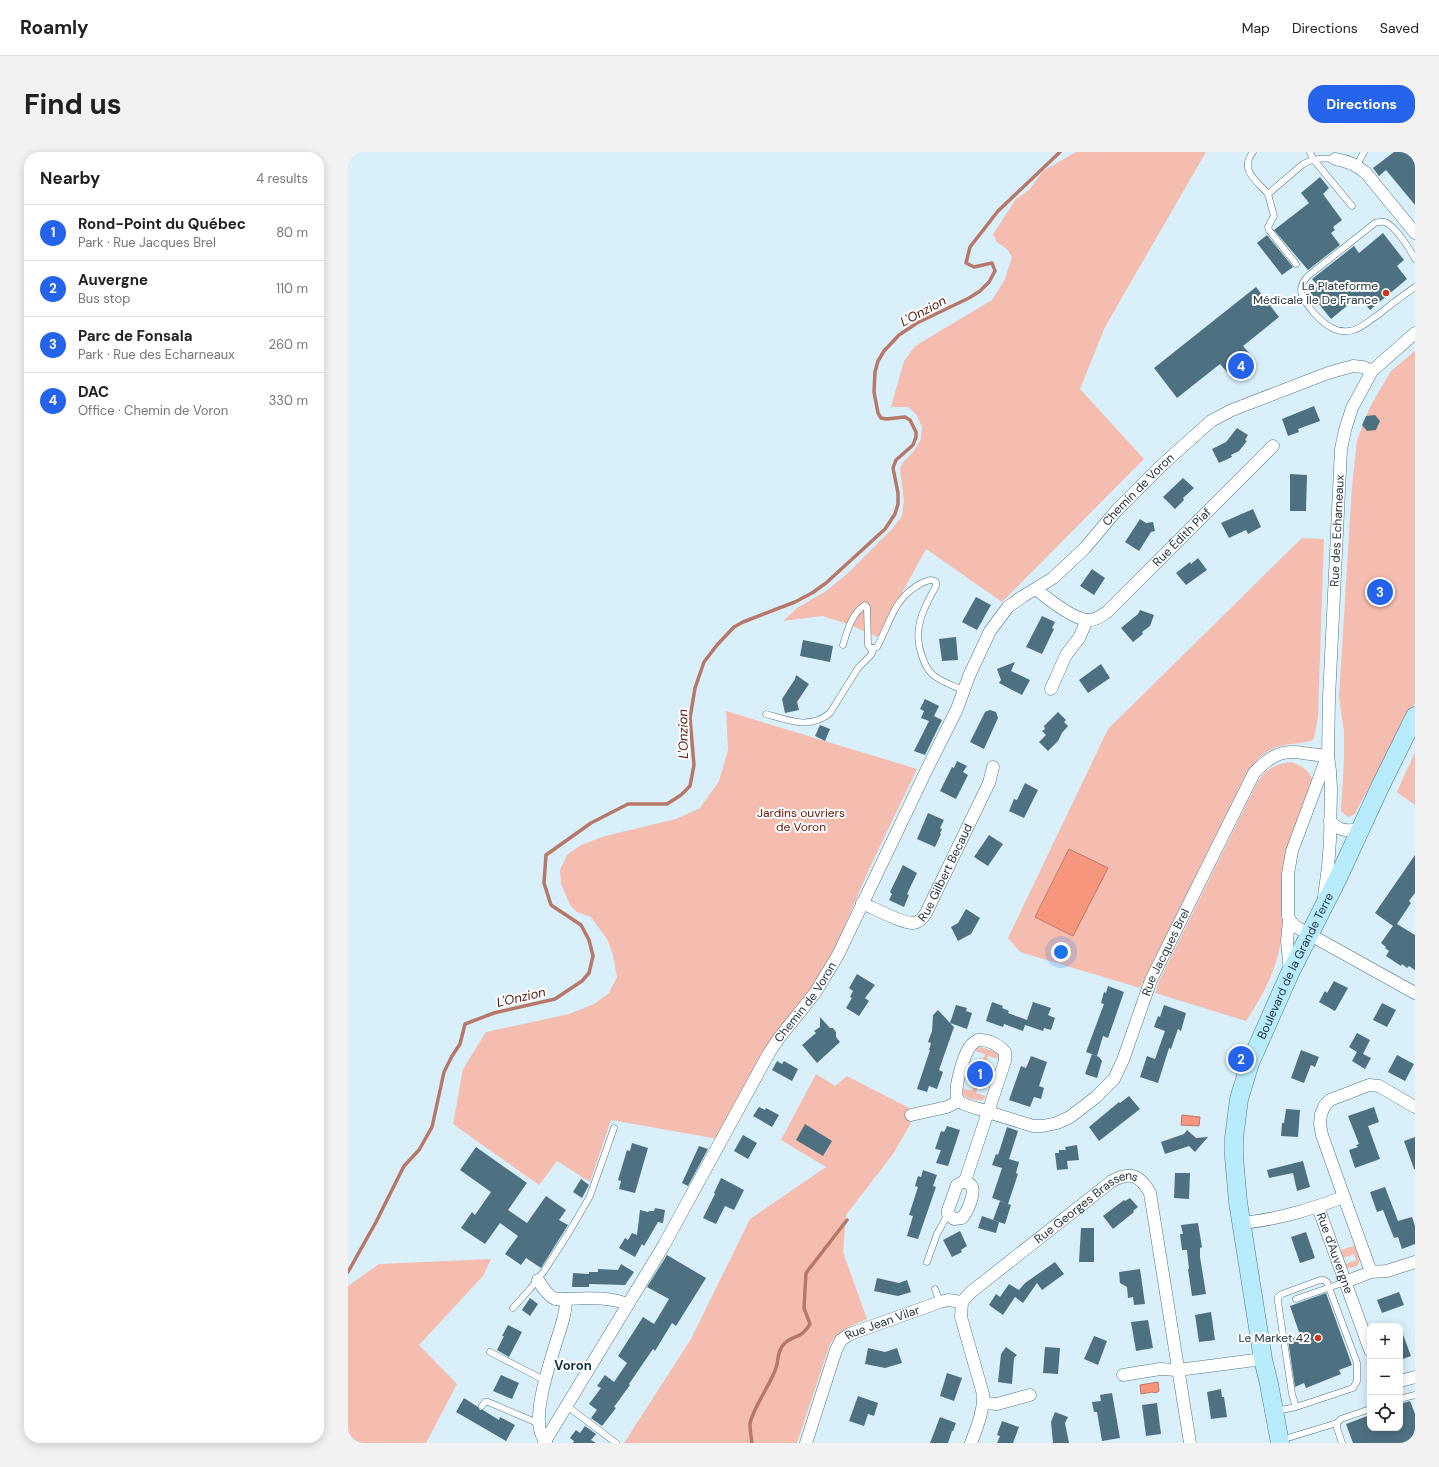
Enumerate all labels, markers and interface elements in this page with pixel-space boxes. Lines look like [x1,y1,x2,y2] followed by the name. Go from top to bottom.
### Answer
[20,15,89,40] text: Roamly
[1242,19,1270,37] text: Map
[1292,19,1358,37] text: Directions
[1380,19,1419,37] text: Saved
[1308,85,1415,123] button: Directions
[24,86,122,123] text: Find us
[40,167,100,189] text: Nearby
[256,170,308,187] text: 4 results
[78,214,246,234] text: Rond-Point du Québec
[51,224,55,241] text: 1
[276,224,308,241] text: 80 m
[78,234,216,251] text: Park · Rue Jacques Brel
[78,270,148,290] text: Auvergne
[1253,278,1378,308] place label: La Plateforme Médicale Île De France
[49,280,57,297] text: 2
[276,280,308,297] text: 110 m
[1381,288,1391,298] marker: La Plateforme Médicale Île De France
[78,290,130,307] text: Bus stop
[897,292,949,330] water label: L'Onzion
[78,326,192,346] text: Parc de Fonsala
[49,336,57,353] text: 3
[268,336,308,353] text: 260 m
[78,346,235,363] text: Park · Rue des Echarneaux
[1228,351,1254,381] pin: 4
[78,382,109,402] text: DAC
[49,392,57,409] text: 4
[269,392,308,409] text: 330 m
[78,402,228,419] text: Office · Chemin de Voron
[1099,450,1178,529] street label: Chemin de Voron
[1326,474,1348,587] street label: Rue des Echarneaux
[1149,505,1214,570] street label: Rue Édith Piaf
[1367,577,1393,607] pin: 3
[674,709,692,759] water label: L'Onzion
[757,805,845,835] park label: Jardins ouvriers de Voron
[914,821,976,925] street label: Rue Gilbert Becaud
[1254,890,1337,1042] street label: Boulevard de la Grande Terre
[1138,906,1193,998] street label: Rue Jacques Brel
[1051,942,1071,962] your location
[771,959,840,1046] street label: Chemin de Voron
[495,983,547,1011] water label: L'Onzion
[1228,1044,1254,1074] pin: 2
[967,1059,993,1089] pin: 1
[1031,1168,1141,1247] street label: Rue Georges Brassens
[1313,1210,1357,1296] street label: Rue d'Auvergne
[842,1302,922,1343] street label: Rue Jean Vilar
[1367,1323,1403,1431] map controls
[1367,1323,1403,1359] button: +
[1239,1330,1310,1346] place label: Le Market 42
[1313,1333,1323,1343] marker: Le Market 42
[554,1357,592,1374] district label: Voron
[1367,1359,1403,1395] button: −
[1367,1395,1403,1431] button: locate

